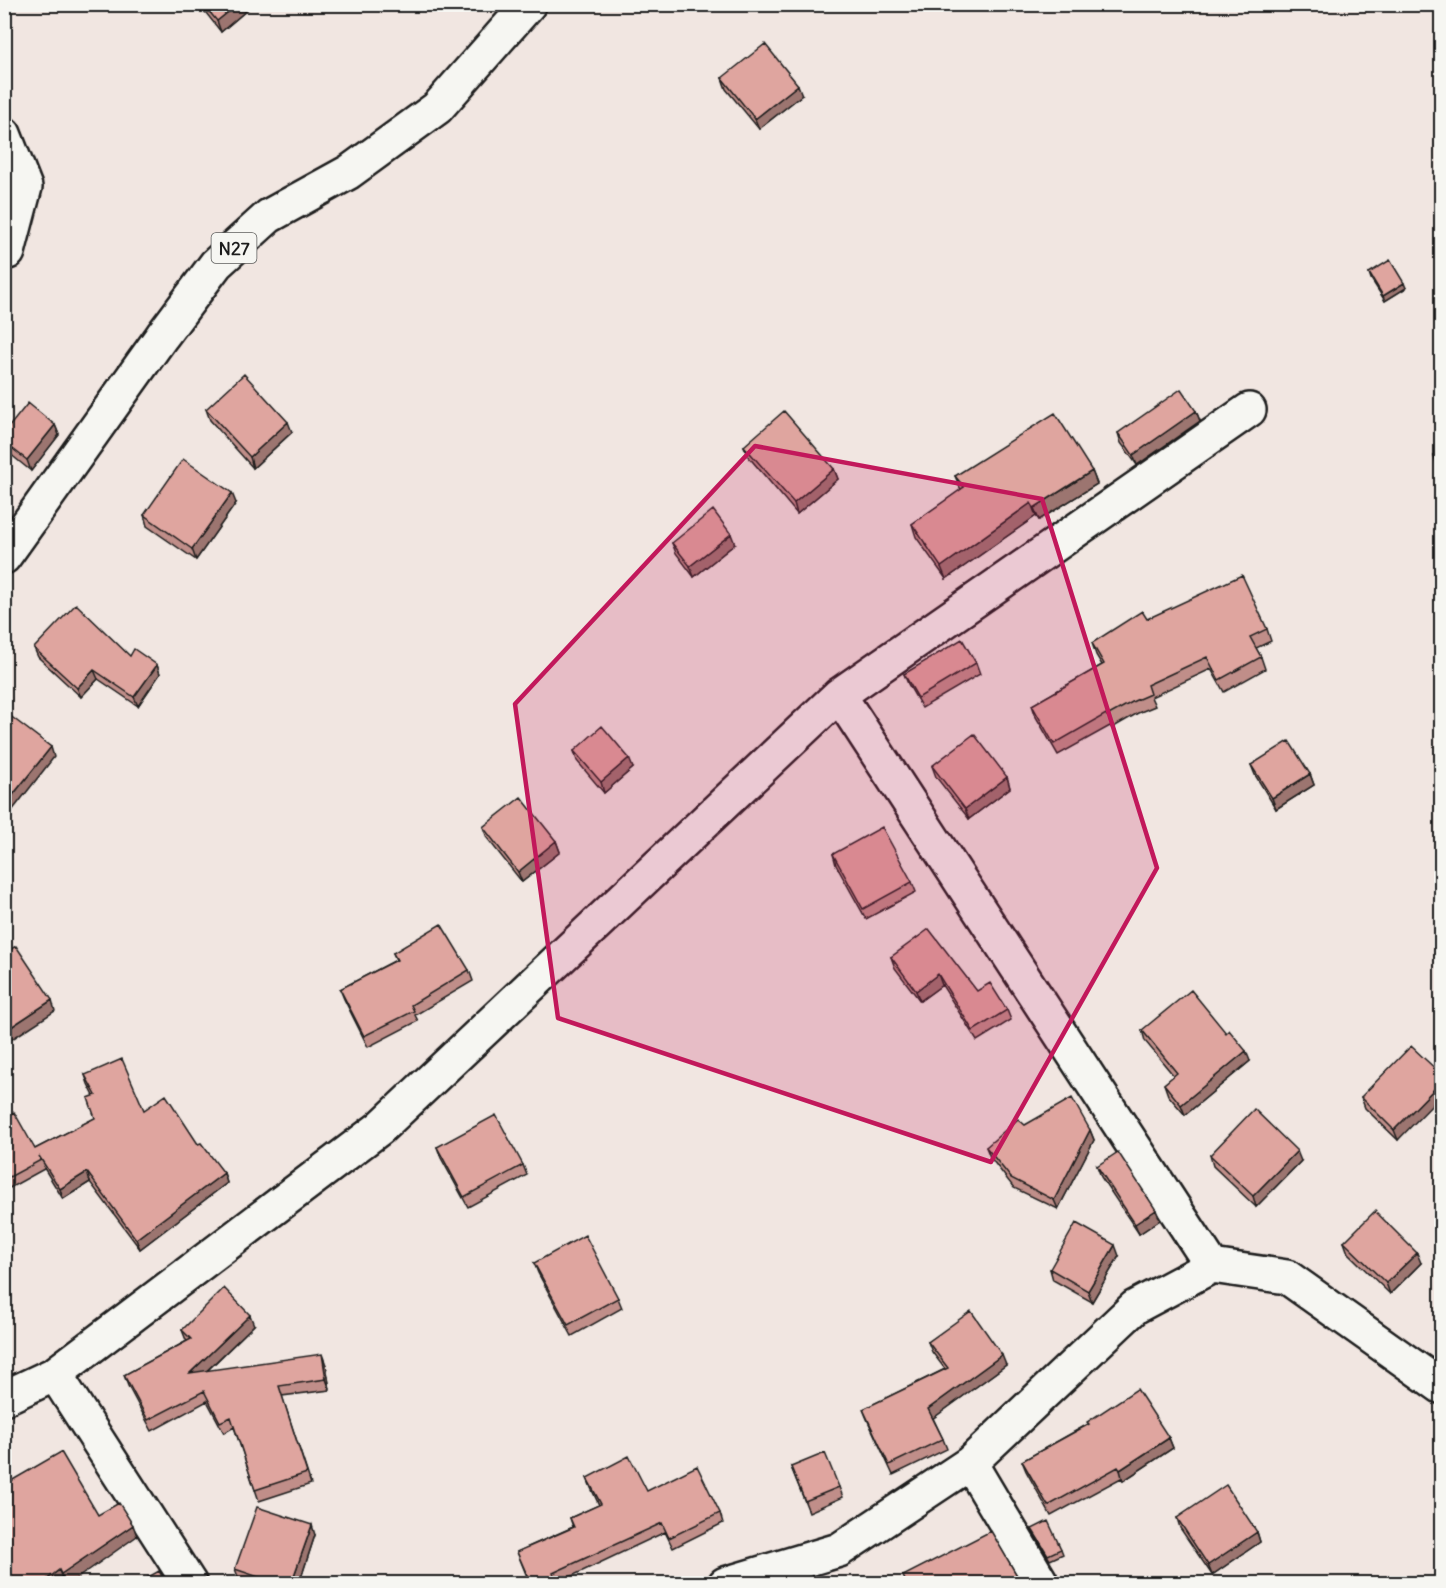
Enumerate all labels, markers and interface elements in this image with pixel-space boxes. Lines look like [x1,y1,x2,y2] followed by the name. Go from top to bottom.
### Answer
[212,233,256,263] road number: N27

